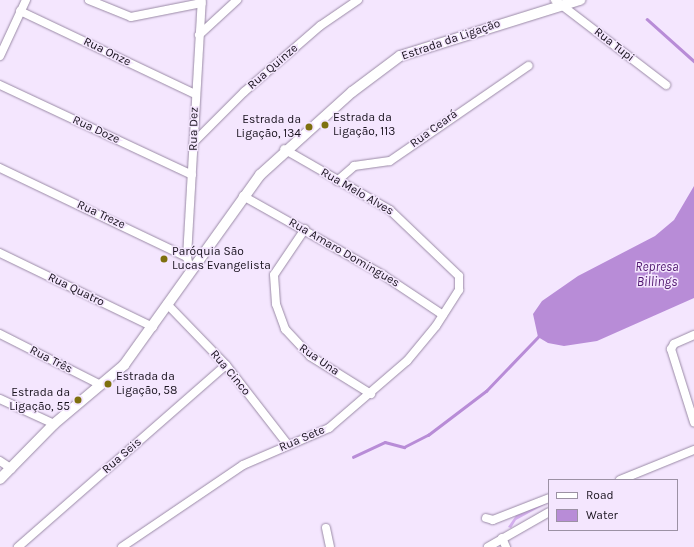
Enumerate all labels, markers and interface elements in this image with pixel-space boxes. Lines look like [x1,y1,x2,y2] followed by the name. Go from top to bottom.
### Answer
[400,16,502,64] street label: Estrada da Ligação
[591,25,637,65] street label: Rua Tupi
[81,34,133,70] street label: Rua Onze
[245,41,301,93] street label: Rua Quinze
[186,107,202,151] street label: Rua Dez
[407,107,461,151] street label: Rua Ceará
[333,111,395,139] place label: Estrada da Ligação, 113
[70,113,122,147] street label: Rua Doze
[236,113,301,141] place label: Estrada da Ligação, 134
[320,120,330,130] marker: Estrada da Ligação, 113
[304,122,314,132] marker: Estrada da Ligação, 134
[318,165,396,219] street label: Rua Melo Alves
[75,198,127,232] street label: Rua Treze
[286,215,402,291] street label: Rua Amaro Domingues
[172,245,271,273] place label: Paróquia São Lucas Evangelista
[159,254,169,264] marker: Paróquia São Lucas Evangelista
[635,260,679,291] water label: Represa Billings
[45,270,107,310] street label: Rua Quatro
[296,341,342,379] street label: Rua Una
[27,343,75,377] street label: Rua Três
[207,347,253,399] street label: Rua Cinco
[116,370,177,398] place label: Estrada da Ligação, 58
[103,379,113,389] marker: Estrada da Ligação, 58
[9,386,70,414] place label: Estrada da Ligação, 55
[73,395,83,405] marker: Estrada da Ligação, 55
[277,423,327,455] street label: Rua Sete
[99,435,145,477] street label: Rua Seis
[548,479,678,531] legend
[586,488,614,502] text: Road
[586,508,618,522] text: Water

